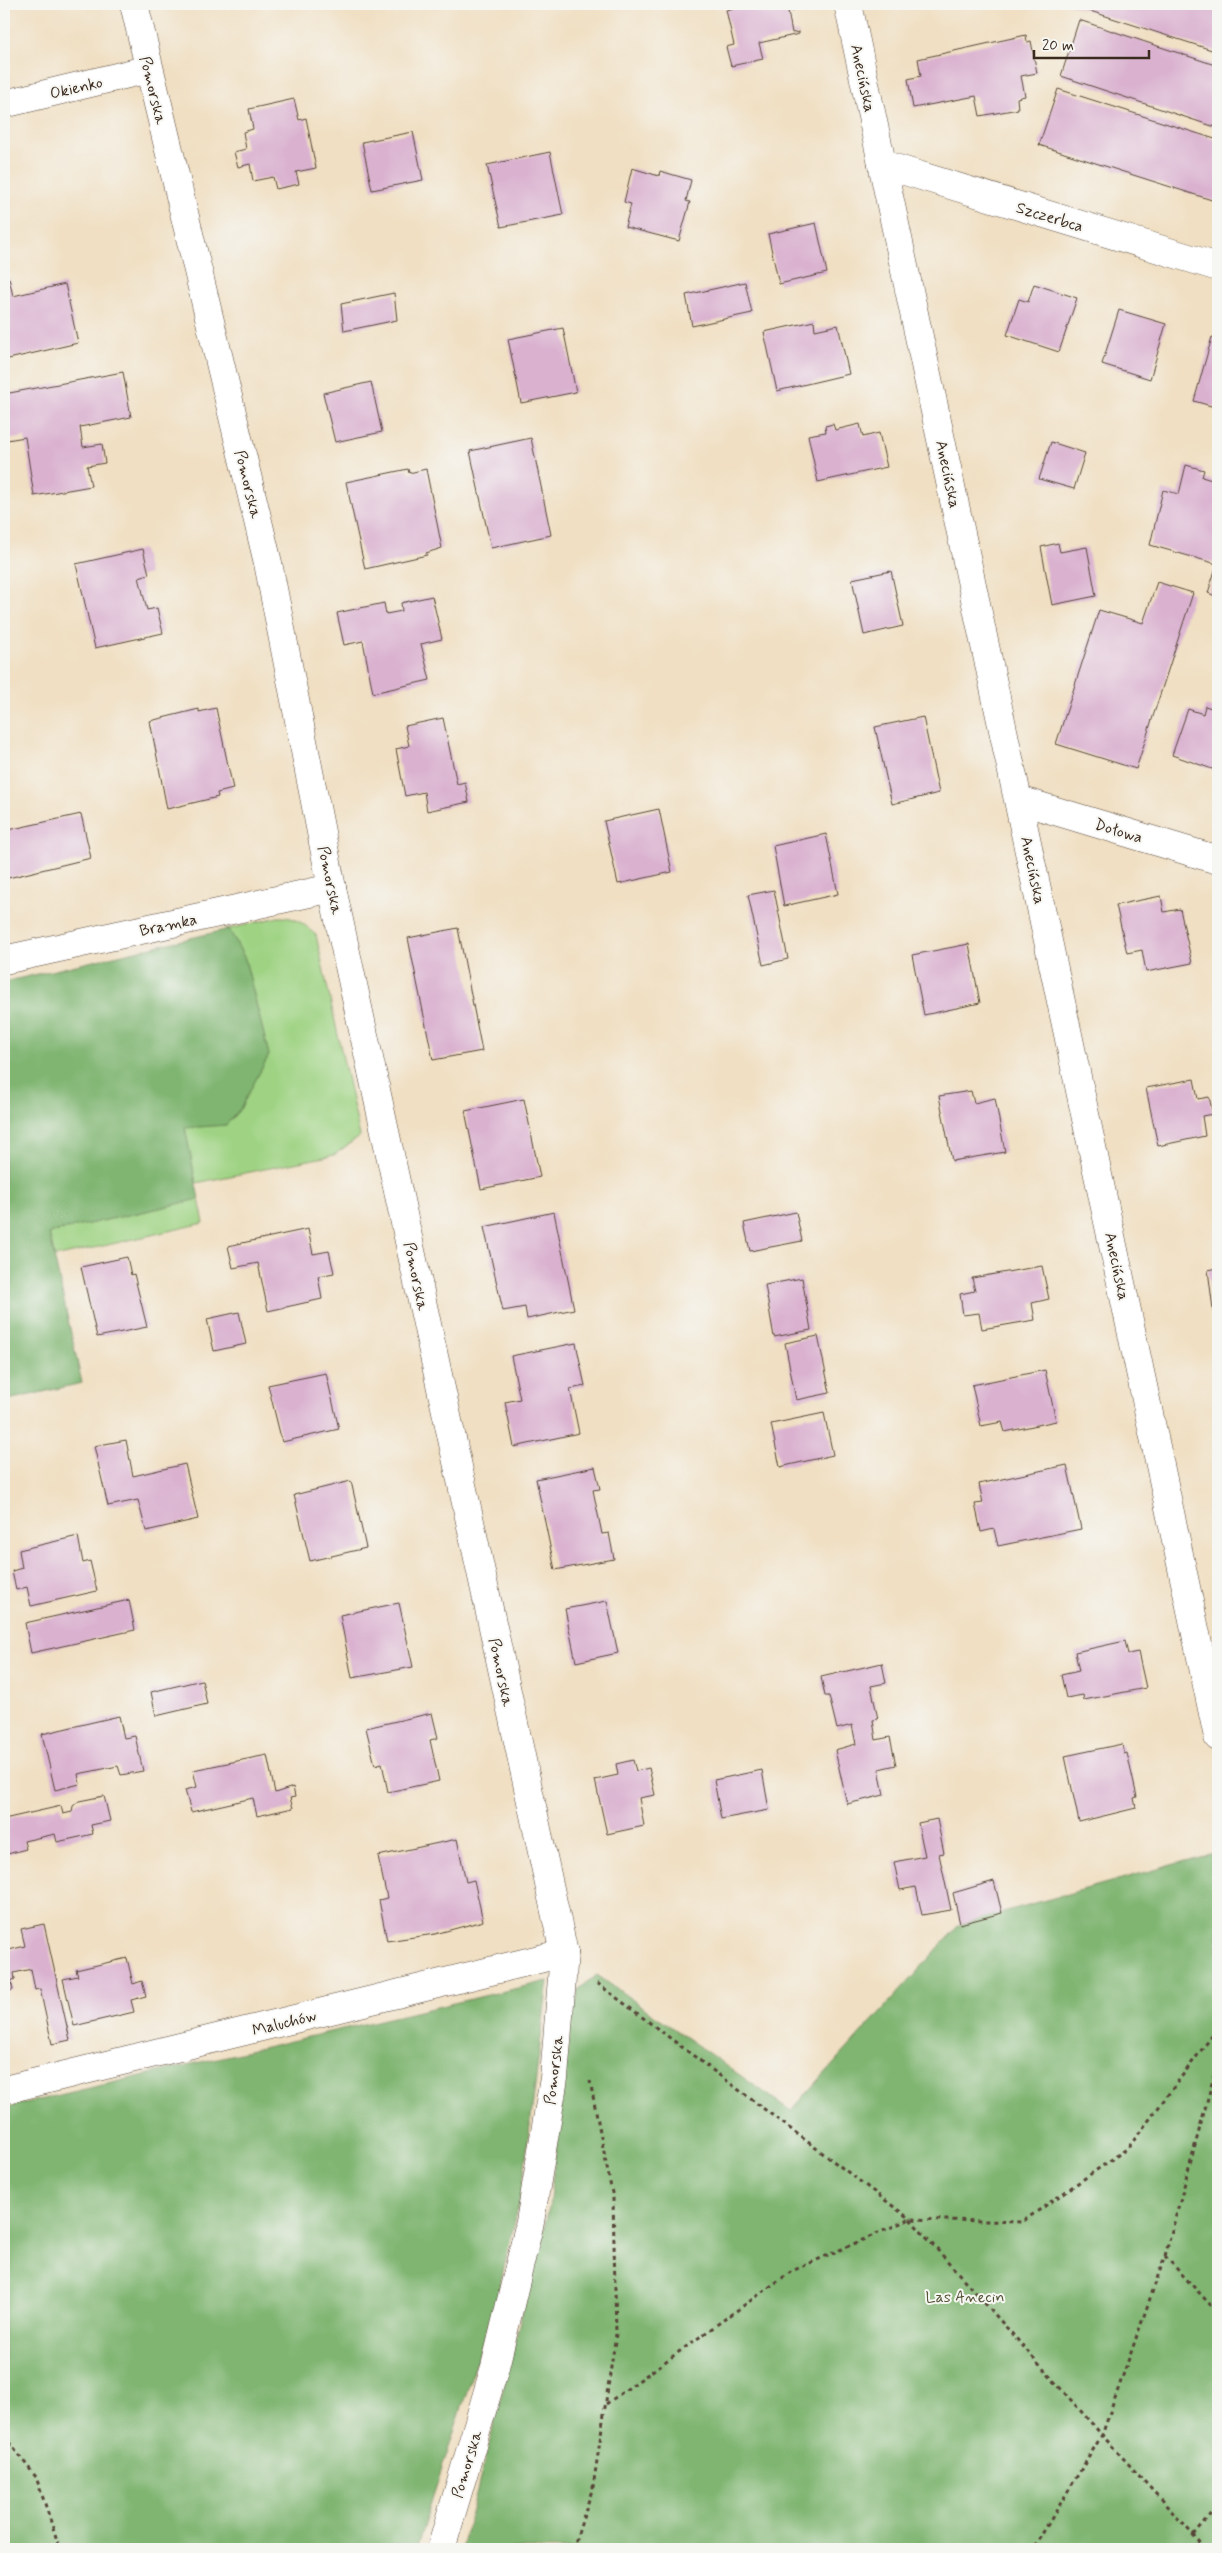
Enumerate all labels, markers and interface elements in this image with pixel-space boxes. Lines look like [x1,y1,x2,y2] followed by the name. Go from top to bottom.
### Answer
[1034,28,1150,60] scale bar
[1042,36,1074,56] text: 20 m
[845,42,880,114] street label: Anecińska
[134,54,171,127] street label: Pomorska
[48,72,105,105] street label: Okienko
[1013,197,1086,238] street label: Szczerbca
[930,438,965,510] street label: Anecińska
[229,448,266,521] street label: Pomorska
[1092,814,1145,849] street label: Dołowa
[1015,834,1050,906] street label: Anecińska
[312,844,347,917] street label: Pomorska
[138,909,199,942] street label: Bramka
[1099,1230,1134,1302] street label: Anecińska
[398,1240,433,1313] street label: Pomorska
[483,1636,518,1709] street label: Pomorska
[250,2005,319,2042] street label: Maluchów
[540,2034,569,2106] street label: Pomorska
[926,2287,1004,2308] park label: Las Anecin
[447,2428,488,2501] street label: Pomorska

